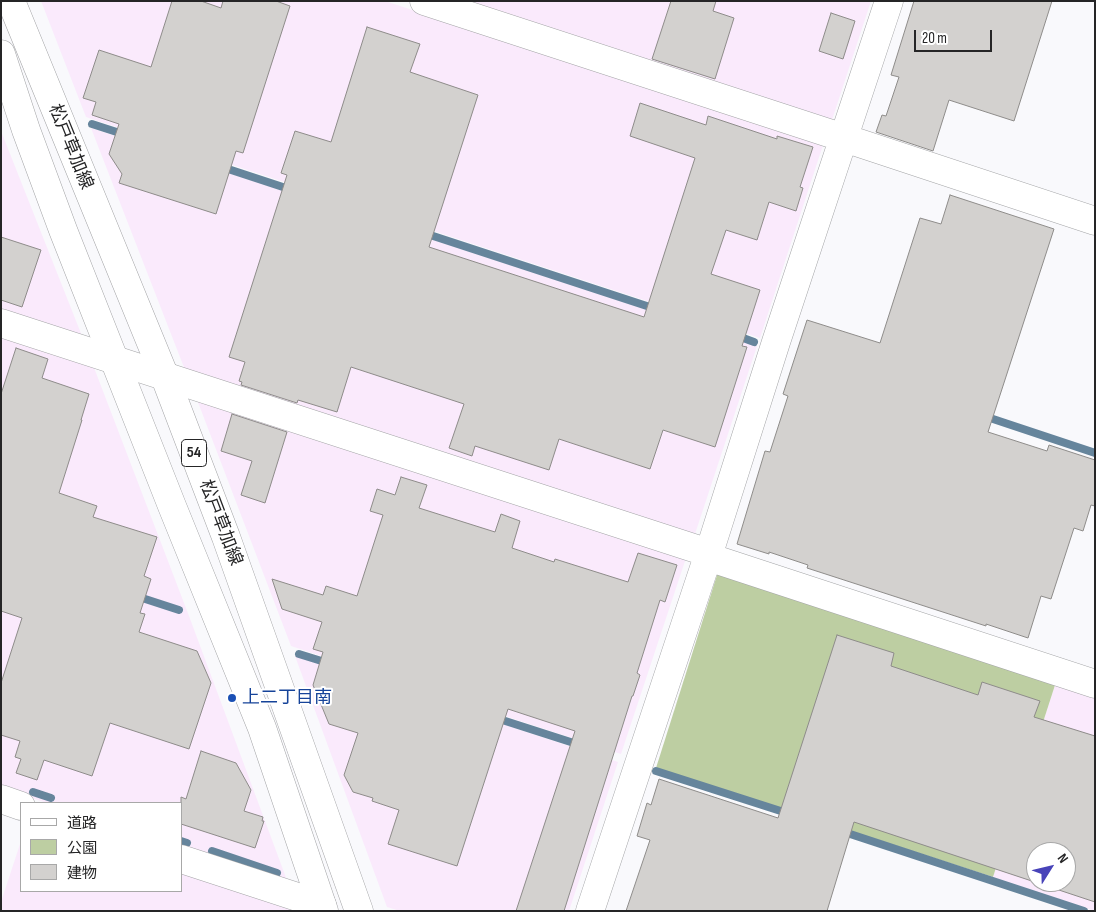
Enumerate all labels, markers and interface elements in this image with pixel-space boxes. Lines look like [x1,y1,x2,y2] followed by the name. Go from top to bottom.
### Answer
[916,20,994,52] scale bar
[922,29,947,48] text: 20 m
[43,101,97,193] street label: 松戸草加線
[182,439,206,466] road number: 54
[194,477,246,569] street label: 松戸草加線
[242,687,332,709] place label: 上二丁目南
[226,692,238,704] marker: 上二丁目南
[20,802,182,892] legend
[67,814,97,833] text: 道路
[67,839,97,858] text: 公園
[1026,842,1076,892] north arrow
[1054,850,1072,866] text: N
[67,864,97,883] text: 建物

